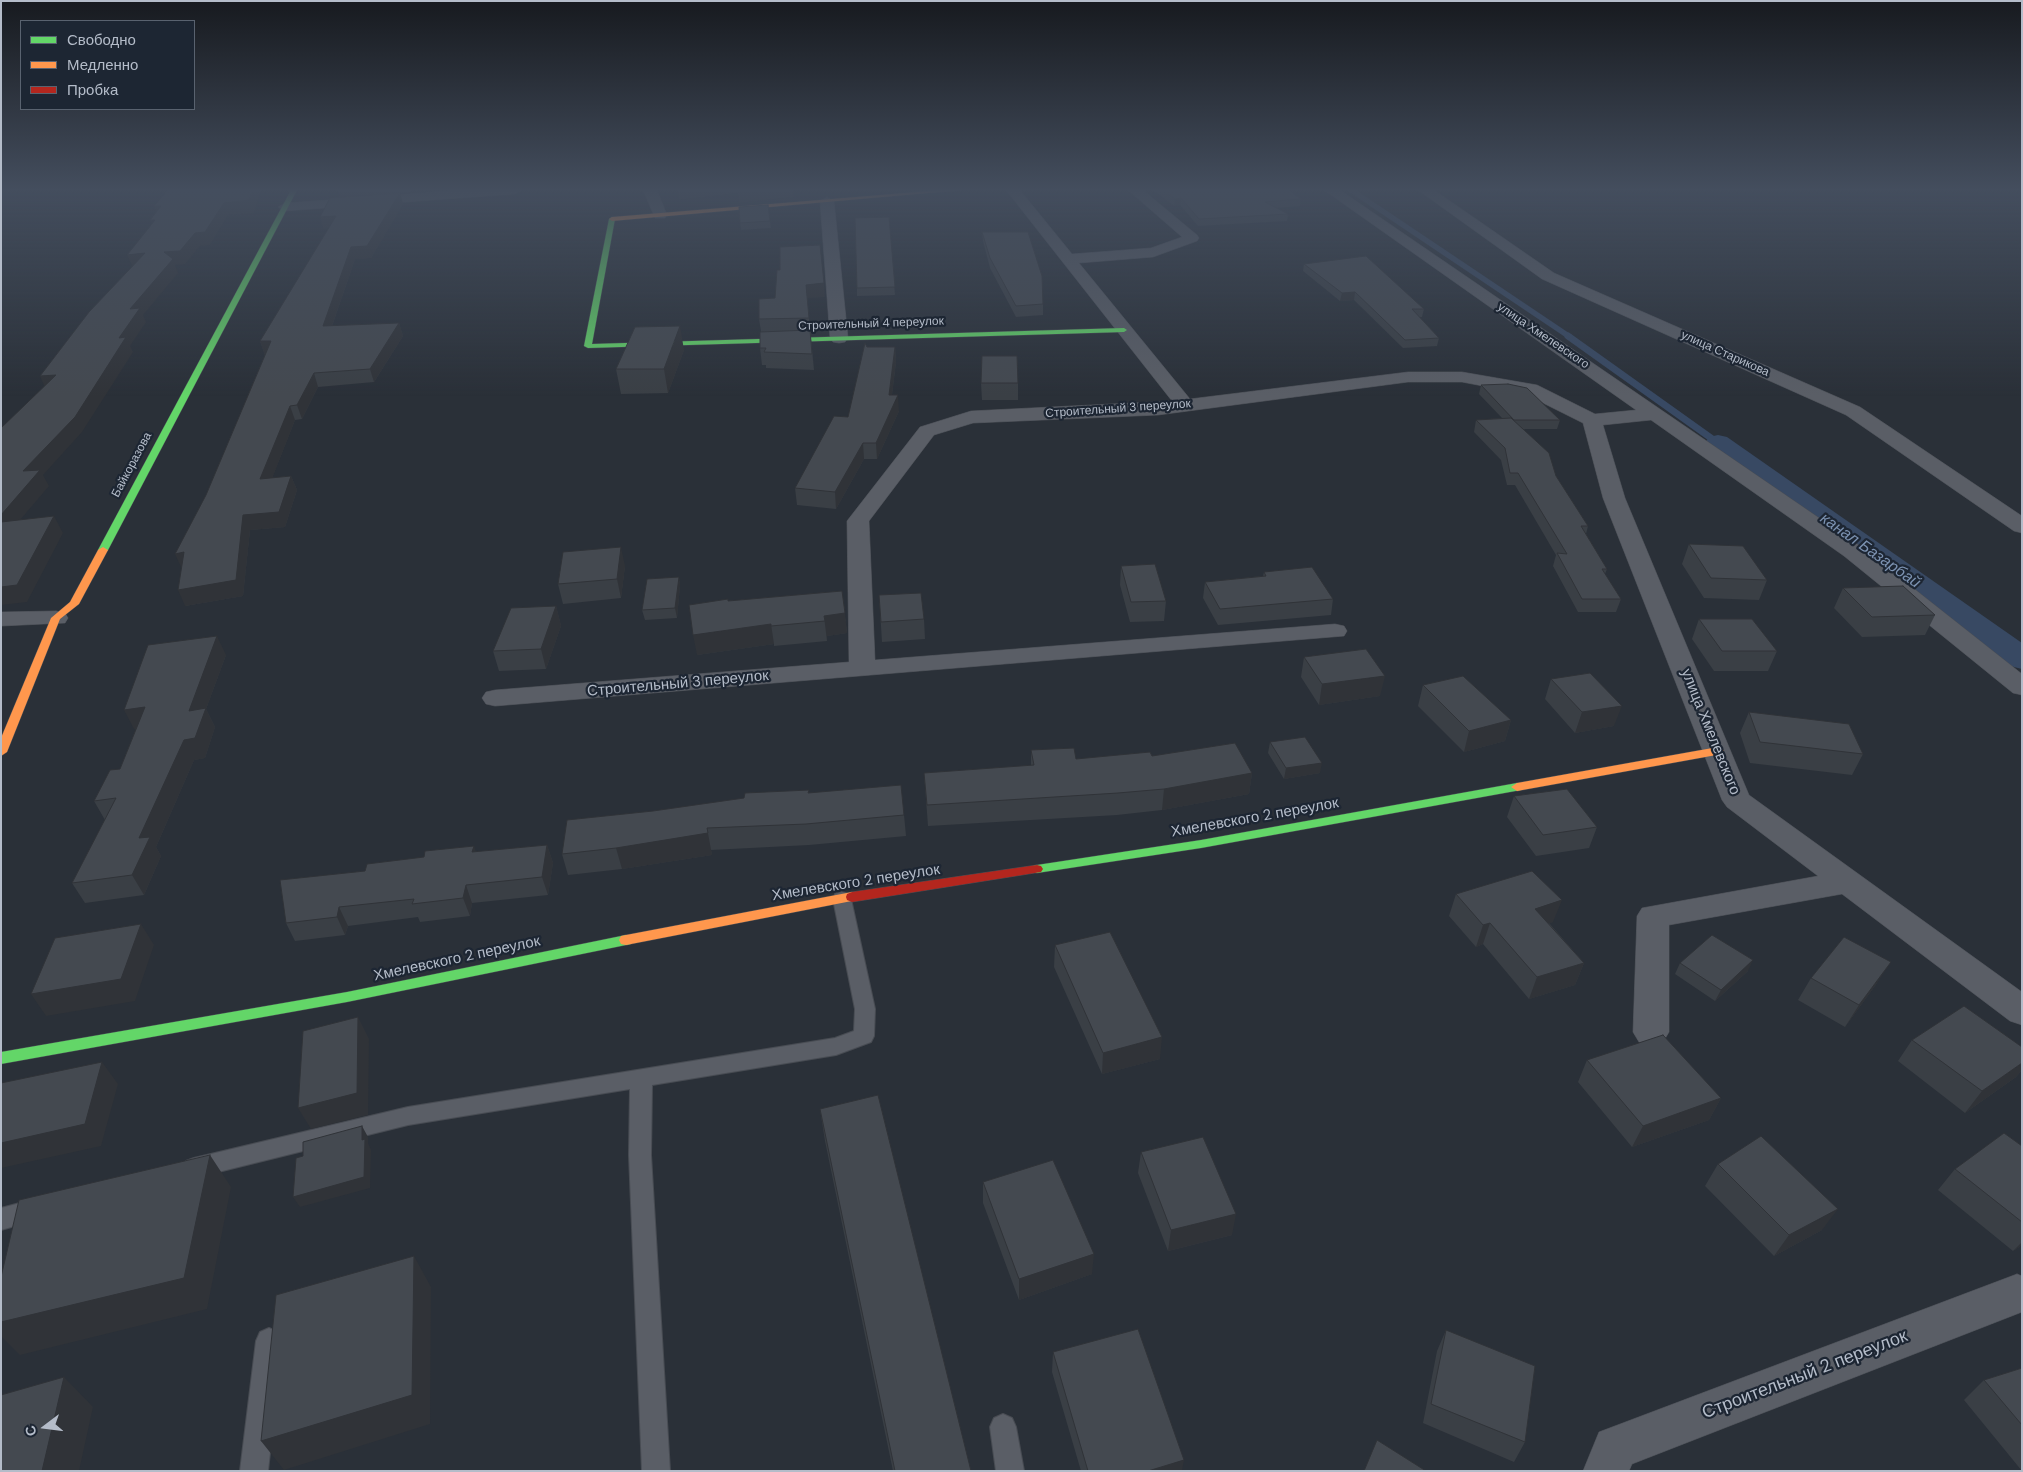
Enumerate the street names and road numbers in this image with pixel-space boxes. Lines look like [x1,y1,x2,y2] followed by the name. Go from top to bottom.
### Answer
[1494,300,1592,372] street label: улица Хмелевского
[798,314,944,334] street label: Строительный 4 переулок
[1679,328,1771,380] street label: улица Старикова
[1045,397,1191,421] street label: Строительный 3 переулок
[109,430,155,500] street label: Байкоразова
[1676,666,1744,798] street label: улица Хмелевского
[586,667,770,701] street label: Строительный 3 переулок
[1170,794,1340,842] street label: Хмелевского 2 переулок
[771,861,941,905] street label: Хмелевского 2 переулок
[372,933,542,985] street label: Хмелевского 2 переулок
[1699,1326,1911,1424] street label: Строительный 2 переулок

